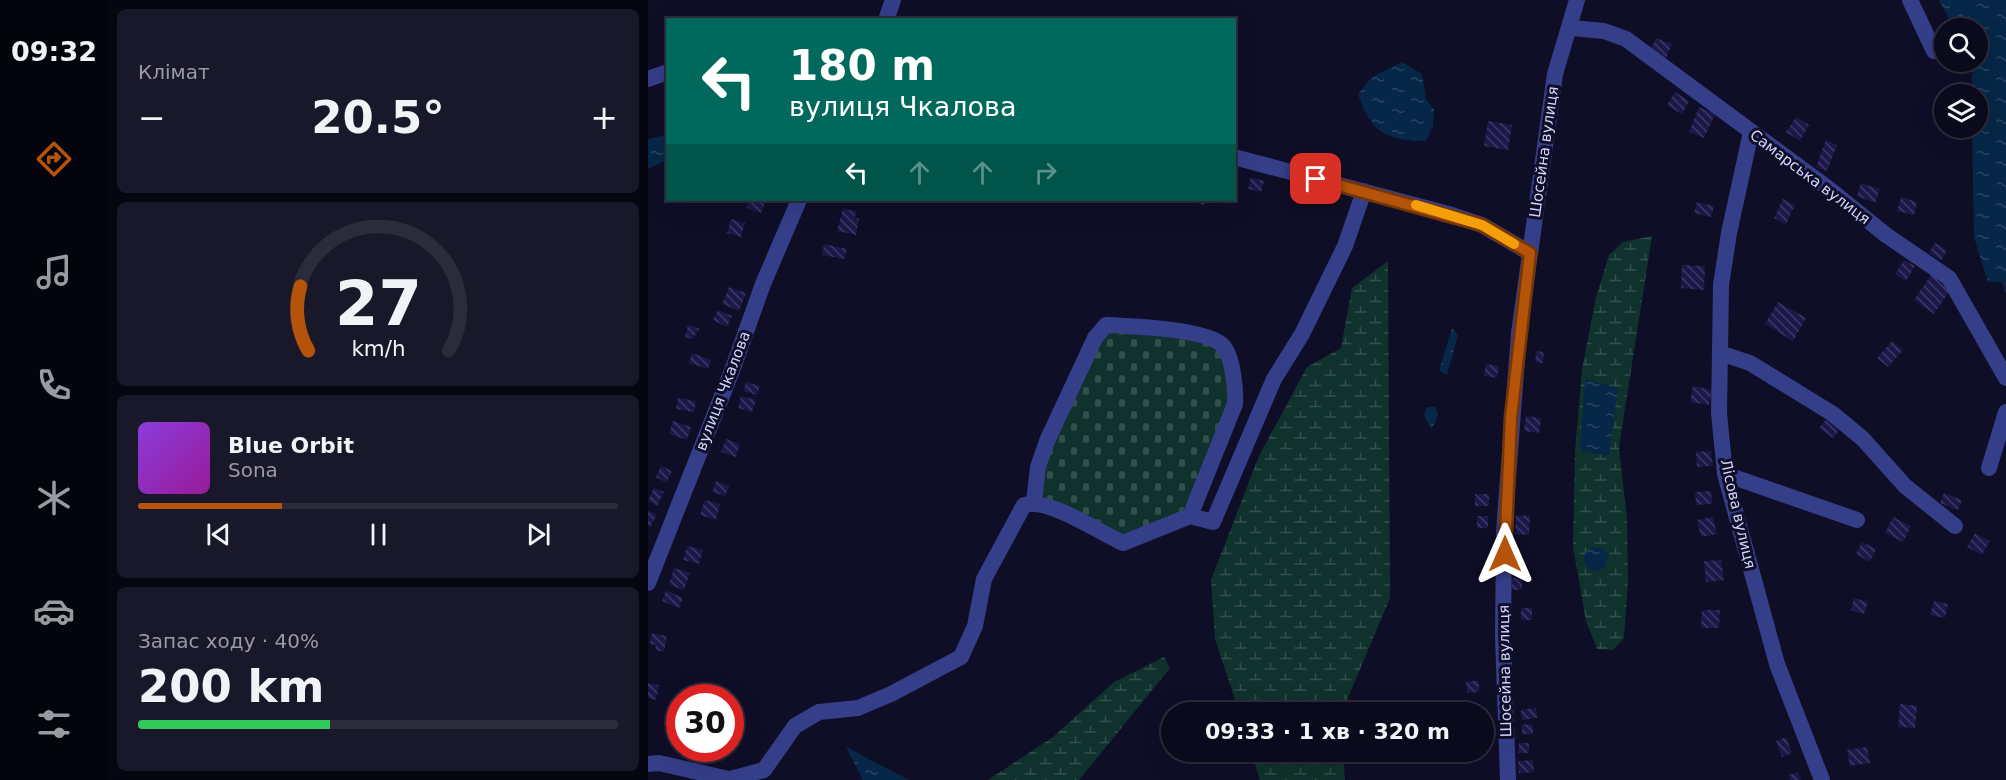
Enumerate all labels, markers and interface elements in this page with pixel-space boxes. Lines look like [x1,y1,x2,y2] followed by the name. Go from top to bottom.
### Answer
[1934,18,1988,138] map controls
[1934,18,1988,72] button: search
[11,36,97,67] text: 09:32
[789,41,935,90] text: 180 m
[690,42,768,120] icon: left
[138,60,210,84] text: Клімат
[1934,84,1988,138] button: layers
[1526,85,1562,219] street label: Шосейна вулиця
[311,91,445,144] text: 20.5°
[789,91,1017,122] text: вулиця Чкалова
[138,98,166,137] text: −
[590,98,618,137] text: +
[1746,126,1874,228] street label: Самарська вулиця
[33,138,75,180] icon: directions
[1290,153,1341,204] pin
[840,156,873,189] icon: left
[903,156,936,189] icon: ahead
[966,156,999,189] icon: ahead
[1029,156,1062,189] icon: right
[1299,162,1332,195] icon: arrive
[33,251,75,293] icon: music
[335,267,421,340] text: 27
[692,329,754,453] street label: вулиця Чкалова
[351,336,405,361] text: km/h
[33,364,75,406] icon: phone
[228,433,354,458] text: Blue Orbit
[1717,457,1759,571] street label: Лісова вулиця
[228,458,278,482] text: Sona
[33,477,75,519] icon: climate
[202,518,235,551] icon: previous
[362,518,395,551] icon: pause
[522,518,555,551] icon: next
[1473,522,1537,586] position arrow
[33,590,75,632] icon: car
[1495,605,1515,737] street label: Шосейна вулиця
[138,629,319,653] text: Запас ходу · 40%
[138,660,324,713] text: 200 km
[666,684,744,762] speed limit sign: 30
[33,703,75,745] icon: filters
[1205,719,1450,744] text: 09:33 · 1 хв · 320 m

